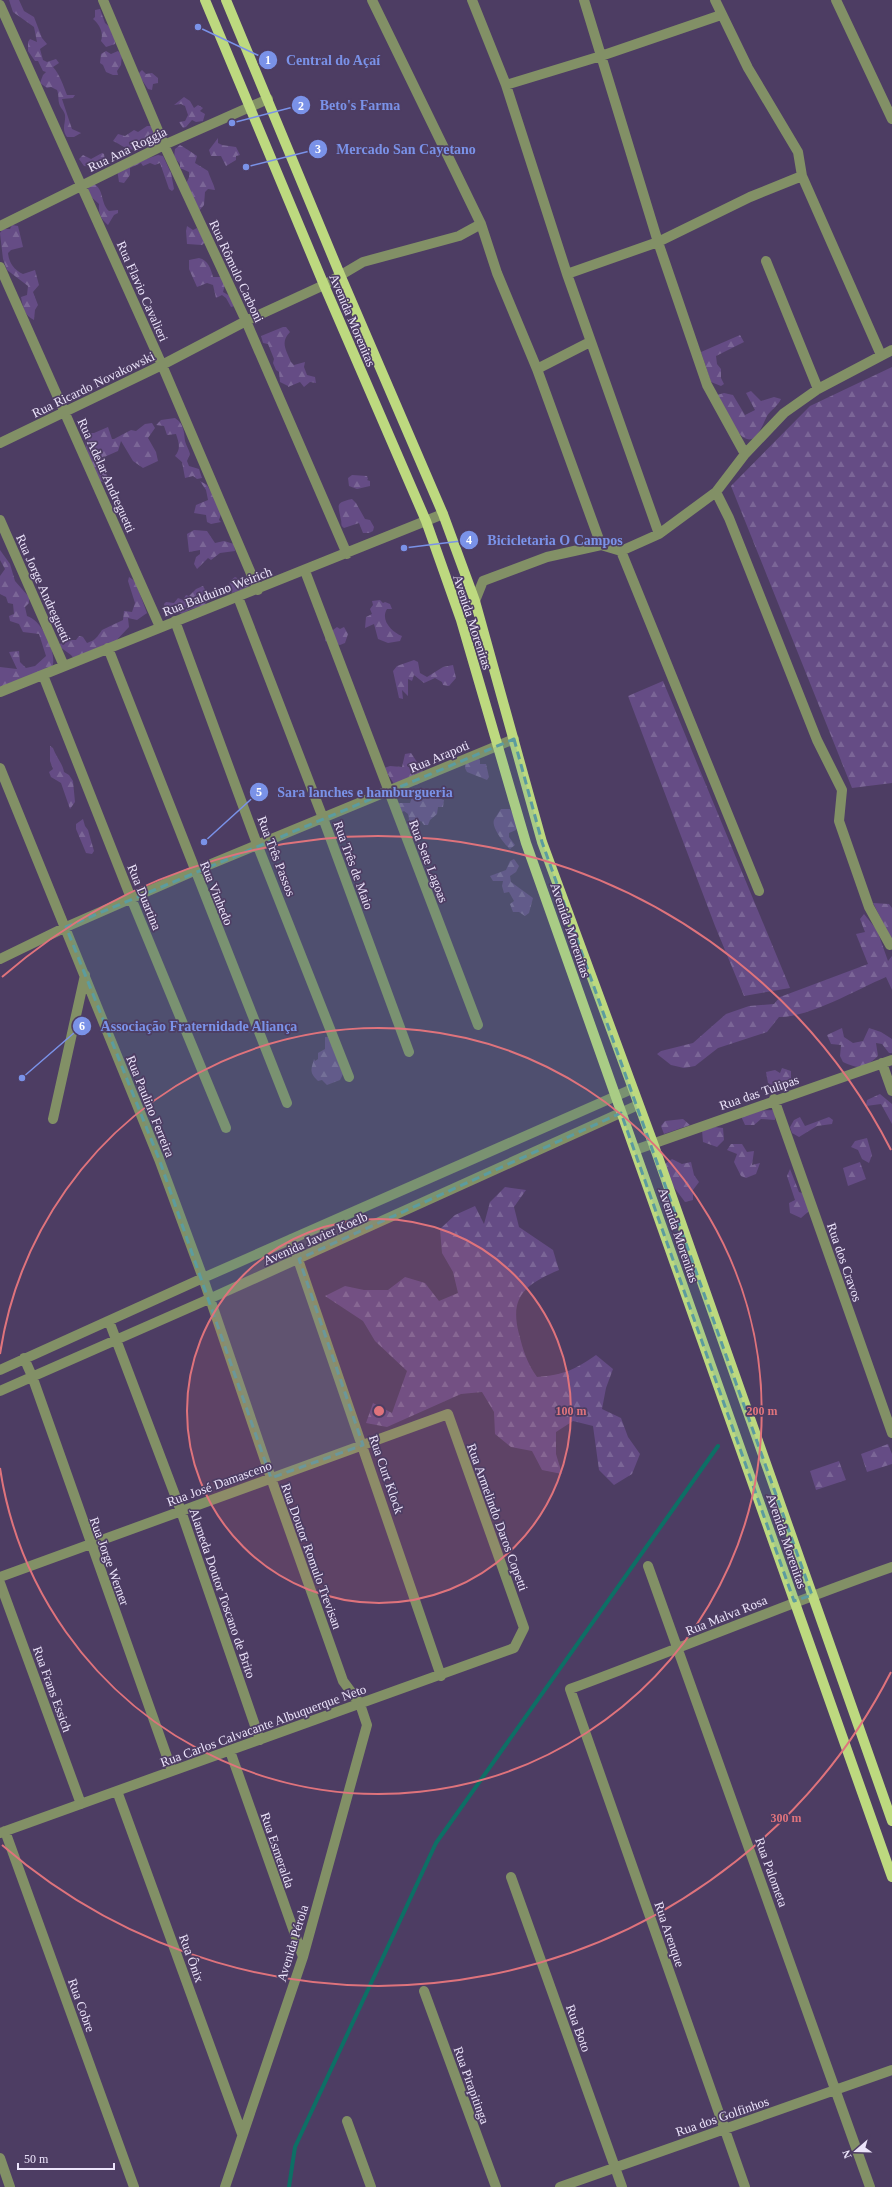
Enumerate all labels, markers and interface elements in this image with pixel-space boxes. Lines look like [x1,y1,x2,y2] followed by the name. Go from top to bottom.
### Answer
[258,47,388,73] callout: Central do Açaí
[265,53,271,67] text: 1
[286,53,381,68] text: Central do Açaí
[291,92,408,118] callout: Beto's Farma
[320,98,400,113] text: Beto's Farma
[298,99,304,113] text: 2
[85,124,169,175] street label: Rua Ana Roggia
[308,136,484,162] callout: Mercado San Cayetano
[315,142,321,156] text: 3
[336,142,476,157] text: Mercado San Cayetano
[206,218,267,325] street label: Rua Rômulo Carboni
[114,239,172,344] street label: Rua Flavio Cavalieri
[326,272,379,369] street label: Avenida Morenitas
[30,348,157,421] street label: Rua Ricardo Novakowski
[75,416,139,535] street label: Rua Adelar Andreguetti
[459,527,630,553] callout: Bicicletaria O Campos
[13,532,74,645] street label: Rua Jorge Andreguetti
[466,533,472,547] text: 4
[487,533,623,548] text: Bicicletaria O Campos
[160,564,274,619] street label: Rua Balduino Weirich
[450,573,495,672] street label: Avenida Morenitas
[407,737,472,776] street label: Rua Arapoti
[249,779,461,805] callout: Sara lanches e hamburgueria
[256,785,262,799] text: 5
[277,785,453,800] text: Sara lanches e hamburgueria
[254,814,299,898] street label: Rua Três Passos
[406,818,451,905] street label: Rua Sete Lagoas
[331,819,376,911] street label: Rua Três de Maio
[197,859,236,927] street label: Rua Vinhedo
[125,862,165,933] street label: Rua Duartina
[547,881,594,979] street label: Avenida Morenitas
[72,1013,306,1039] callout: Associação Fraternidade Aliança
[79,1019,85,1033] text: 6
[101,1019,297,1034] text: Associação Fraternidade Aliança
[123,1053,178,1159] street label: Rua Paulino Ferreira
[717,1072,801,1113] street label: Rua das Tulipas
[655,1186,702,1284] street label: Avenida Morenitas
[261,1209,370,1268] street label: Avenida Javier Koelb
[824,1221,865,1304] street label: Rua dos Cravos
[372,1404,386,1418] centre of rings
[556,1404,587,1418] text: 100 m
[747,1404,778,1418] text: 200 m
[366,1433,407,1516] street label: Rua Curt Klock
[464,1441,531,1593] street label: Rua Armelindo Daros Copetti
[165,1458,274,1509] street label: Rua José Damasceno
[278,1481,345,1632] street label: Rua Doutor Romulo Trevisan
[763,1492,810,1590] street label: Avenida Morenitas
[186,1506,259,1680] street label: Alameda Doutor Toscano de Brito
[87,1515,133,1608] street label: Rua Jorge Werner
[683,1592,769,1639] street label: Rua Malva Rosa
[30,1644,75,1735] street label: Rua Frans Essich
[158,1681,368,1770] street label: Rua Carlos Calvacante Albuquerque Neto
[258,1810,298,1890] street label: Rua Esmeralda
[771,1811,802,1825] text: 300 m
[752,1836,791,1909] street label: Rua Palometa
[651,1899,688,1969] street label: Rua Arenque
[274,1903,311,1983] street label: Avenida Pérola
[176,1932,207,1985] street label: Rua Ônix
[65,1976,98,2034] street label: Rua Cobre
[563,2002,594,2054] street label: Rua Boto
[451,2044,493,2126] street label: Rua Pirapitinga
[674,2094,771,2139] street label: Rua dos Golfinhos
[836,2131,876,2171] north arrow
[18,2145,114,2171] scale bar
[840,2149,854,2160] text: N
[24,2152,49,2166] text: 50 m

